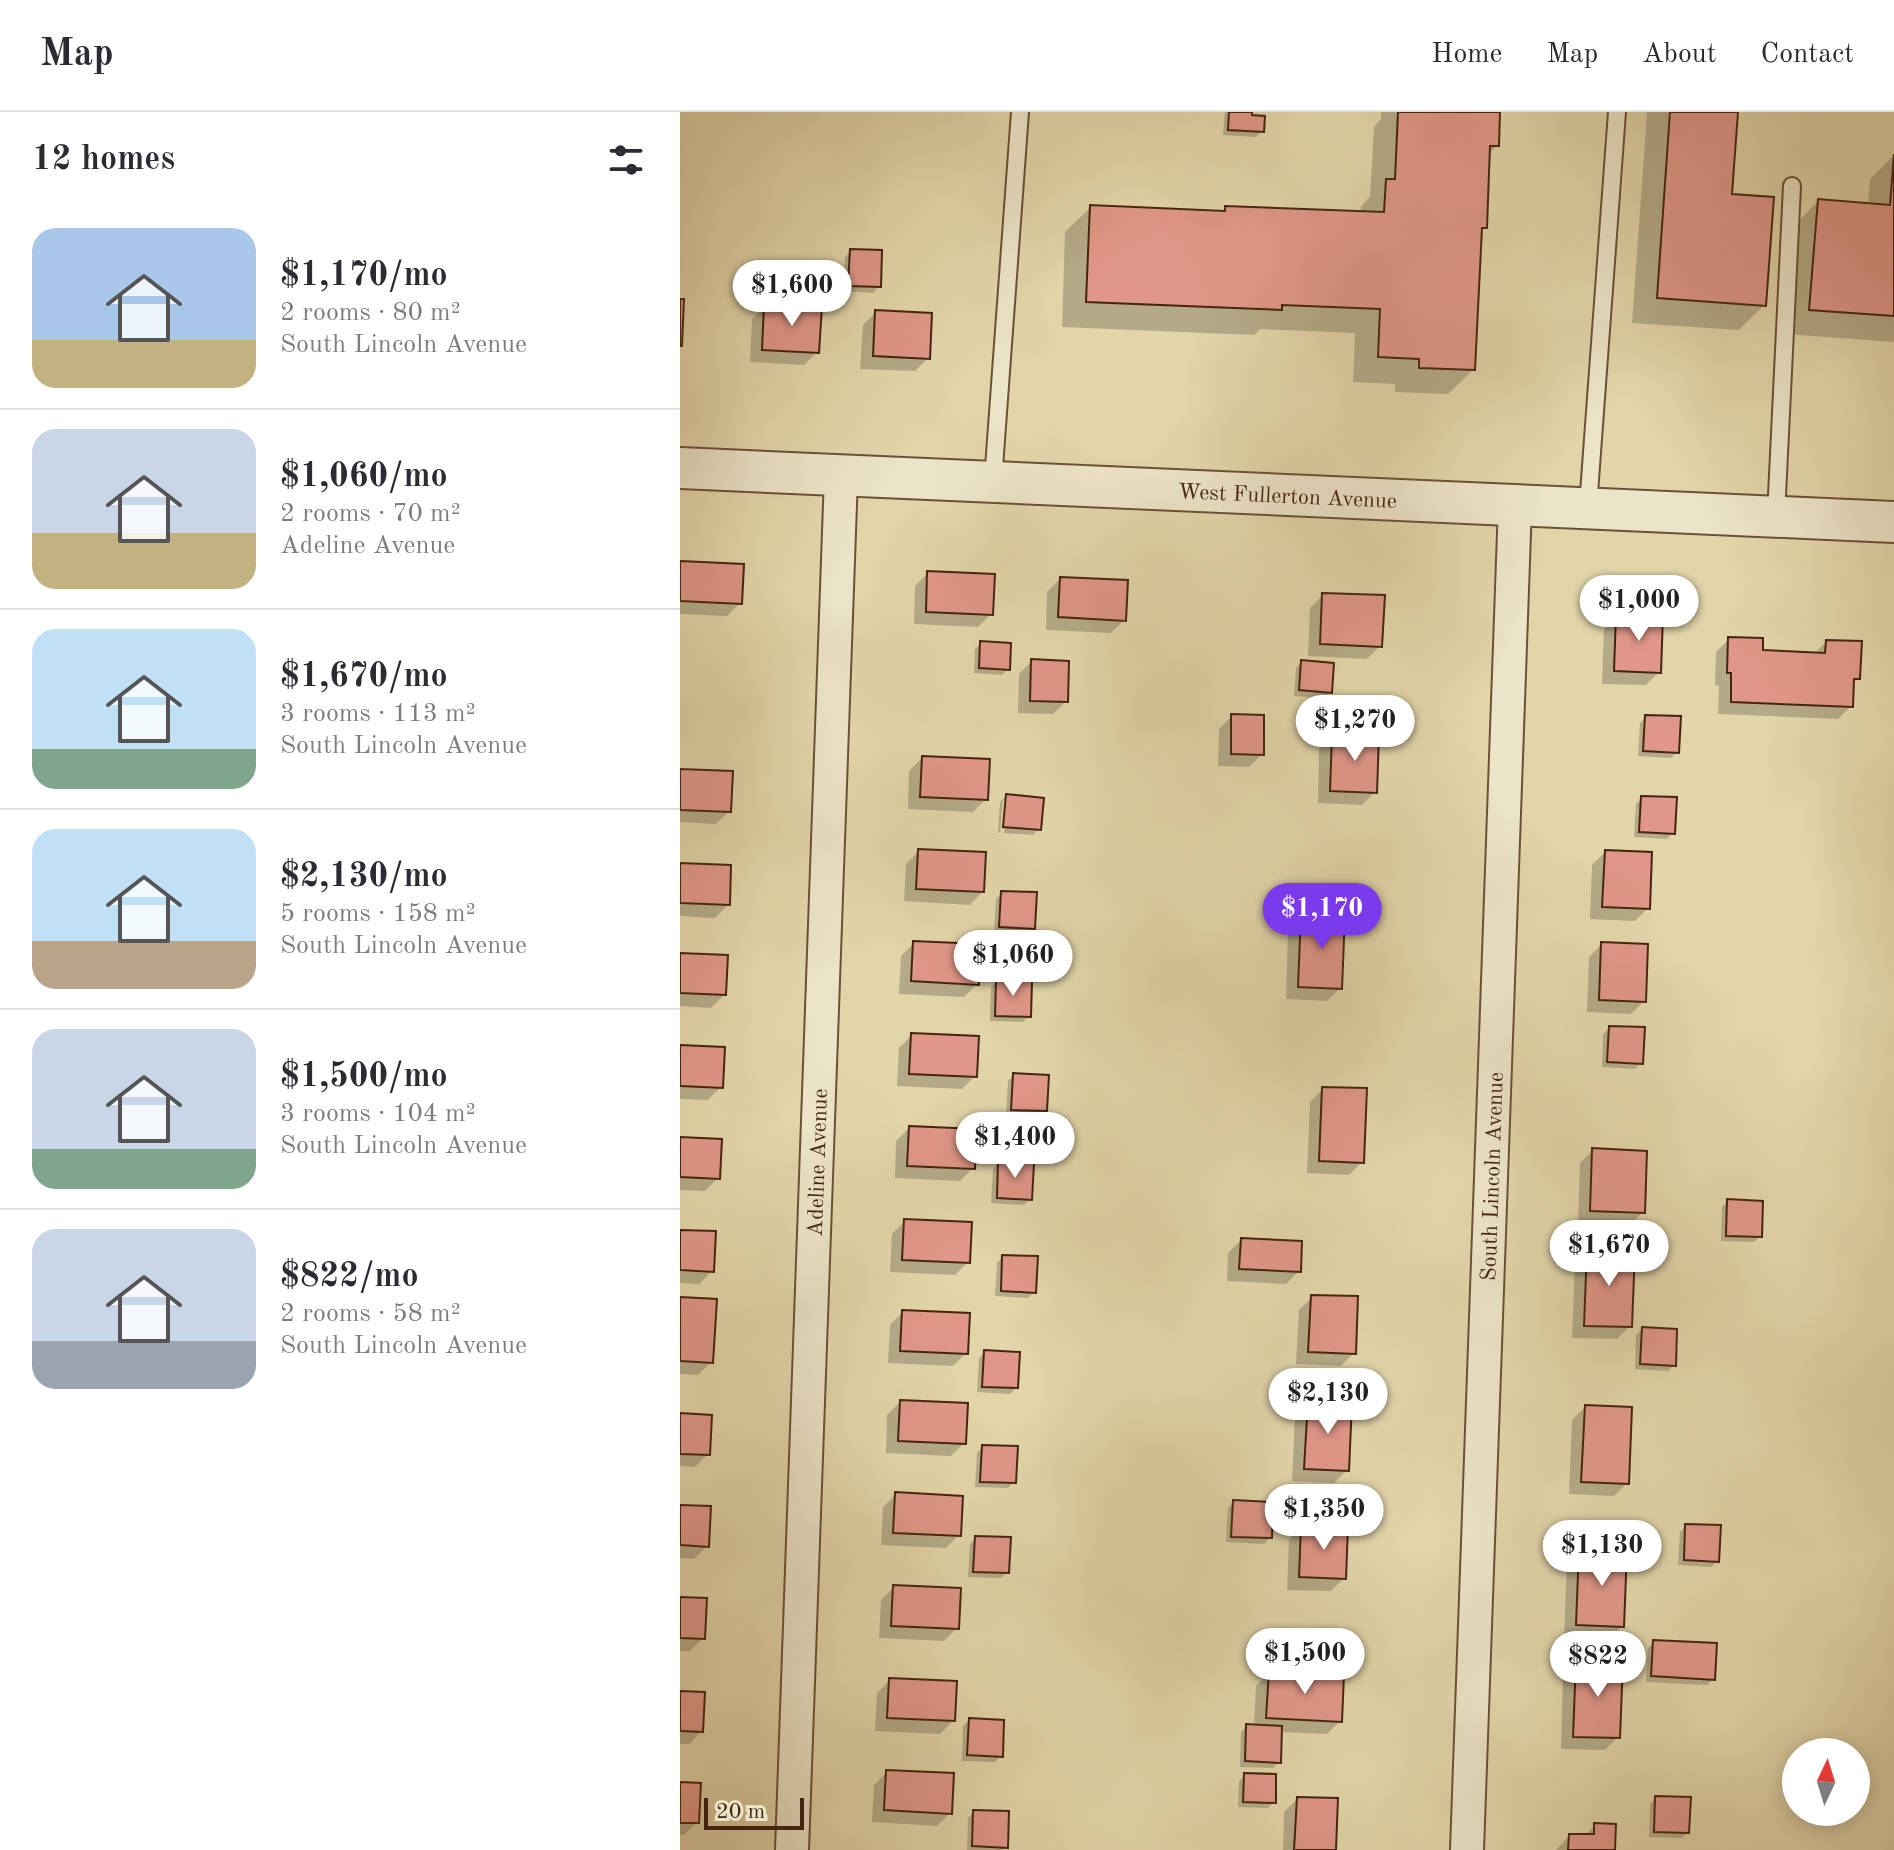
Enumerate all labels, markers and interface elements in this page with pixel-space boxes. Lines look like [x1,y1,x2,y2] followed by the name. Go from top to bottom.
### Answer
[40,36,114,74] text: Map
[1431,41,1502,69] text: Home
[1546,41,1598,69] text: Map
[1642,41,1717,69] text: About
[1761,41,1854,69] text: Contact
[604,138,648,182] icon: filters
[32,143,175,177] text: 12 homes
[280,259,448,293] text: $1,170/mo
[96,260,192,356] icon: home
[727,260,857,328] pin: $1,600
[751,273,833,299] text: $1,600
[280,300,461,326] text: 2 rooms · 80 m²
[280,332,527,358] text: South Lincoln Avenue
[280,460,448,494] text: $1,060/mo
[96,461,192,557] icon: home
[1177,481,1397,513] street label: West Fullerton Avenue
[280,501,461,527] text: 2 rooms · 70 m²
[280,533,455,559] text: Adeline Avenue
[1574,575,1704,643] pin: $1,000
[1598,588,1680,614] text: $1,000
[280,660,448,694] text: $1,670/mo
[96,661,192,757] icon: home
[1290,695,1420,763] pin: $1,270
[280,701,476,727] text: 3 rooms · 113 m²
[1314,708,1396,734] text: $1,270
[280,733,527,759] text: South Lincoln Avenue
[280,860,448,894] text: $2,130/mo
[96,861,192,957] icon: home
[1257,883,1387,951] pin: $1,170
[1281,896,1363,922] text: $1,170
[280,901,476,927] text: 5 rooms · 158 m²
[948,930,1078,998] pin: $1,060
[280,933,527,959] text: South Lincoln Avenue
[972,943,1054,969] text: $1,060
[280,1060,448,1094] text: $1,500/mo
[96,1061,192,1157] icon: home
[1478,1072,1508,1281] street label: South Lincoln Avenue
[805,1088,832,1237] street label: Adeline Avenue
[280,1101,476,1127] text: 3 rooms · 104 m²
[950,1112,1080,1180] pin: $1,400
[974,1125,1056,1151] text: $1,400
[280,1133,527,1159] text: South Lincoln Avenue
[1544,1220,1674,1288] pin: $1,670
[1568,1233,1650,1259] text: $1,670
[280,1260,419,1294] text: $822/mo
[96,1261,192,1357] icon: home
[280,1301,461,1327] text: 2 rooms · 58 m²
[280,1333,527,1359] text: South Lincoln Avenue
[1263,1368,1393,1436] pin: $2,130
[1287,1381,1369,1407] text: $2,130
[1259,1484,1389,1552] pin: $1,350
[1283,1497,1365,1523] text: $1,350
[1537,1520,1667,1588] pin: $1,130
[1561,1533,1643,1559] text: $1,130
[1240,1628,1370,1696] pin: $1,500
[1551,1631,1645,1699] pin: $822
[1264,1641,1346,1667] text: $1,500
[1568,1644,1628,1670] text: $822
[1782,1738,1870,1826] north arrow
[1782,1738,1870,1826] map controls
[704,1794,804,1830] scale bar
[716,1801,765,1823] text: 20 m

